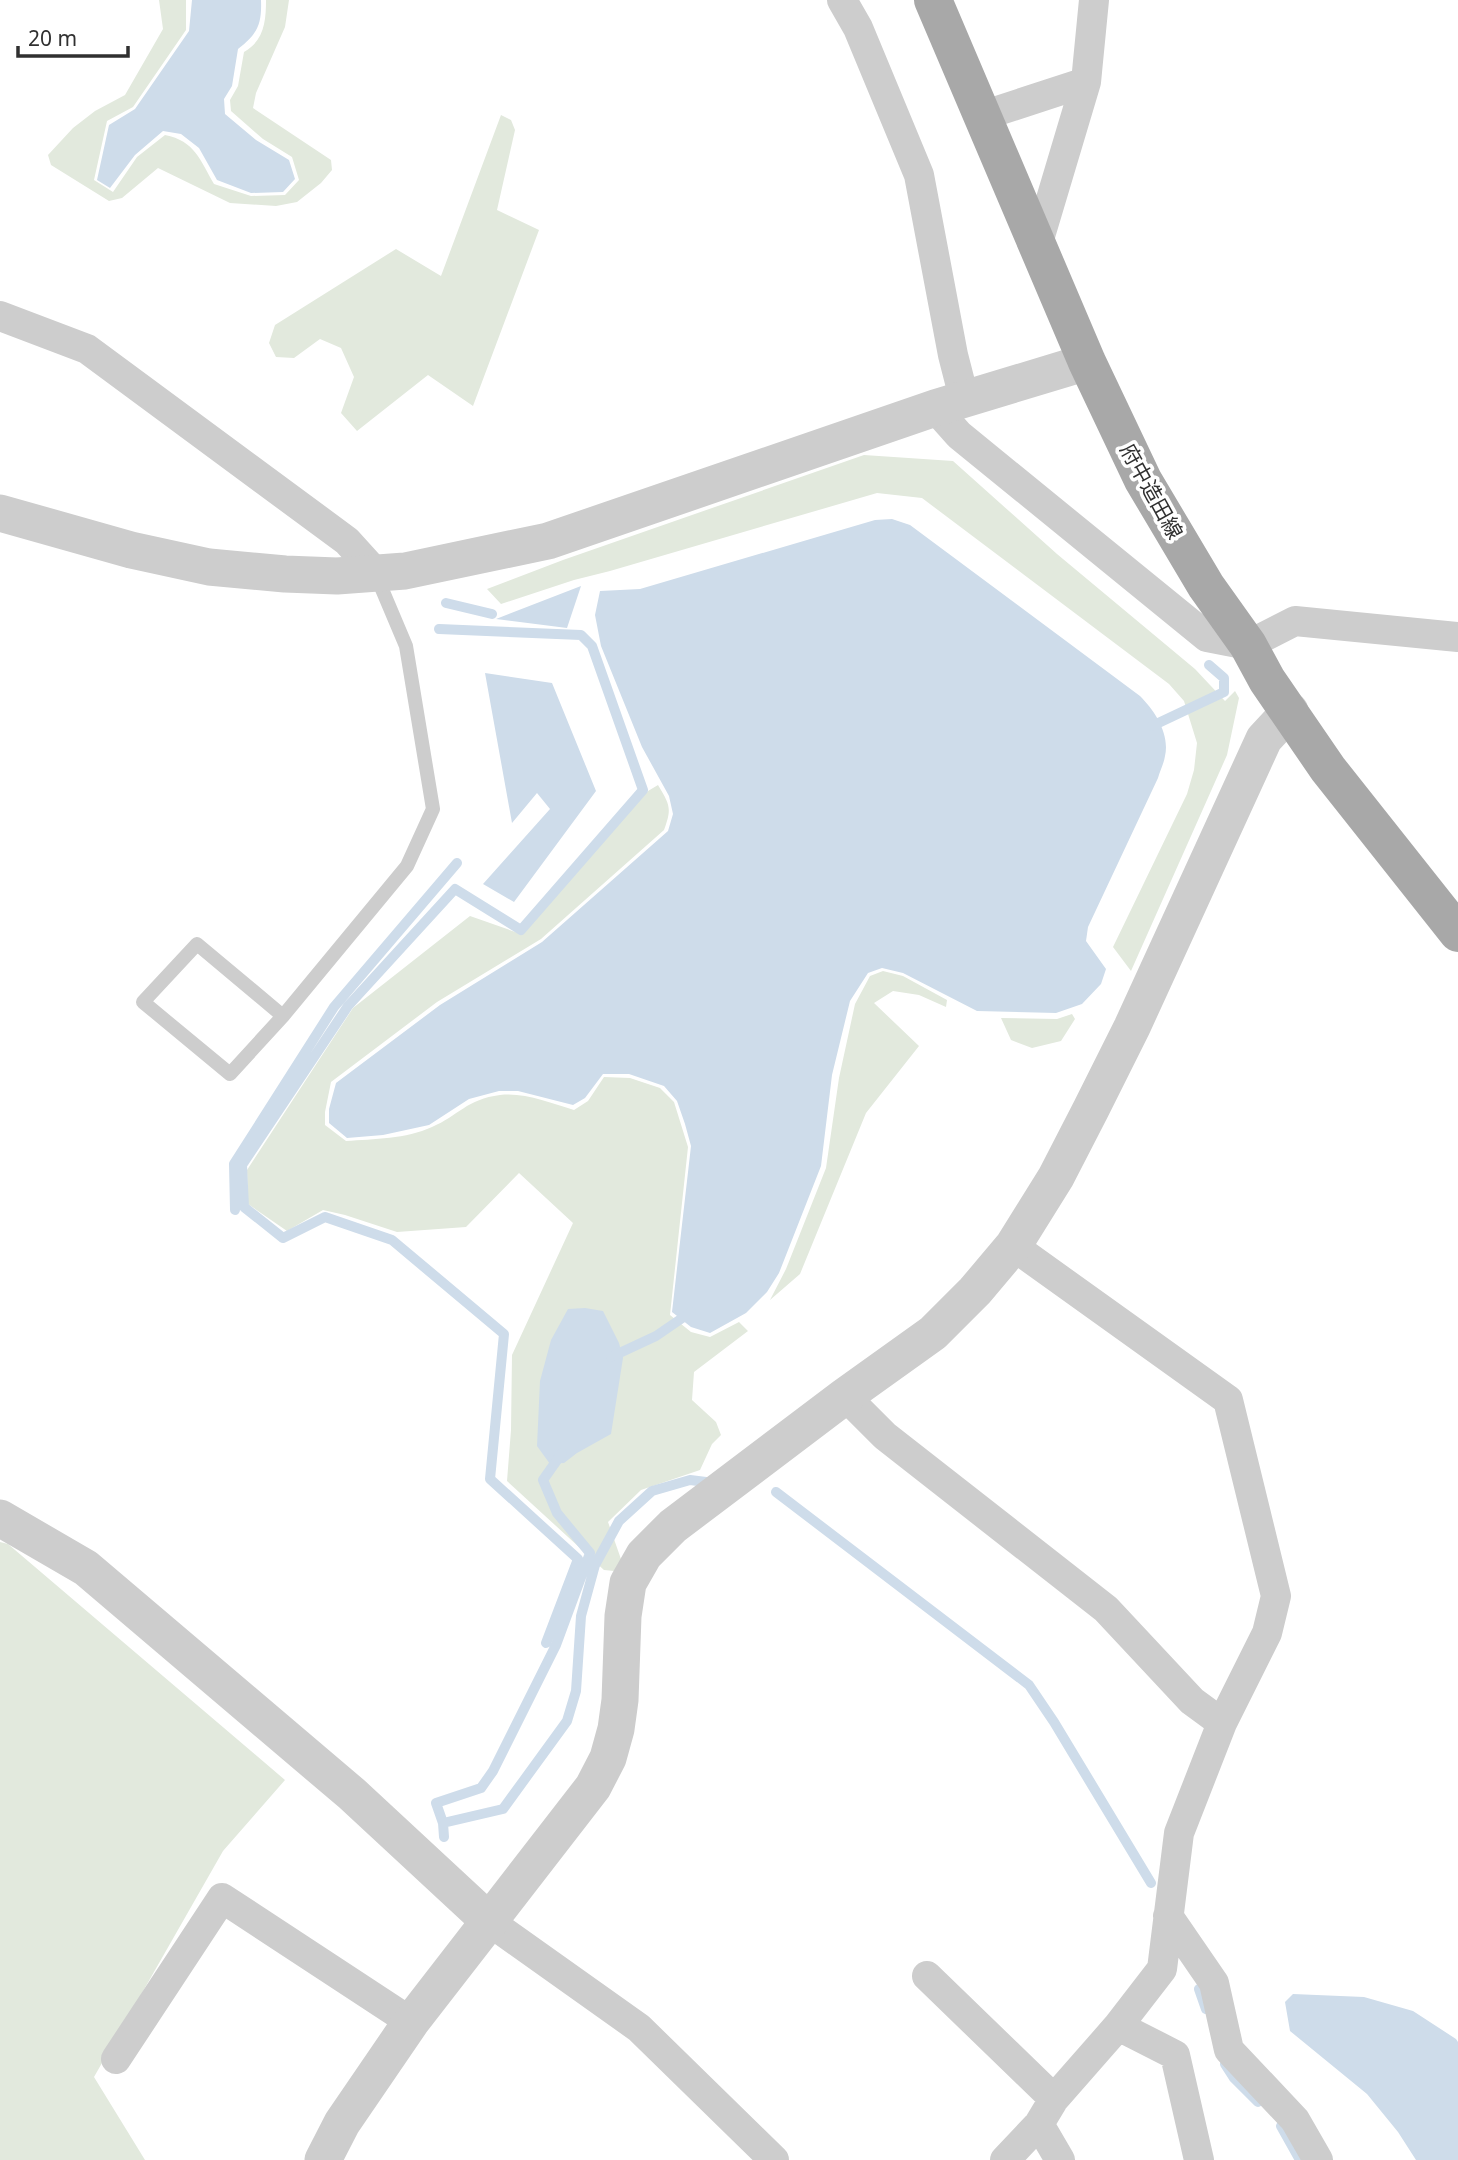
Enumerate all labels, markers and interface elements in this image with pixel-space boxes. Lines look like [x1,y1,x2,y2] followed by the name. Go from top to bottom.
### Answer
[18,14,128,58] scale bar
[28,24,77,52] text: 20 m
[1114,438,1190,544] street label: 府中造田線

